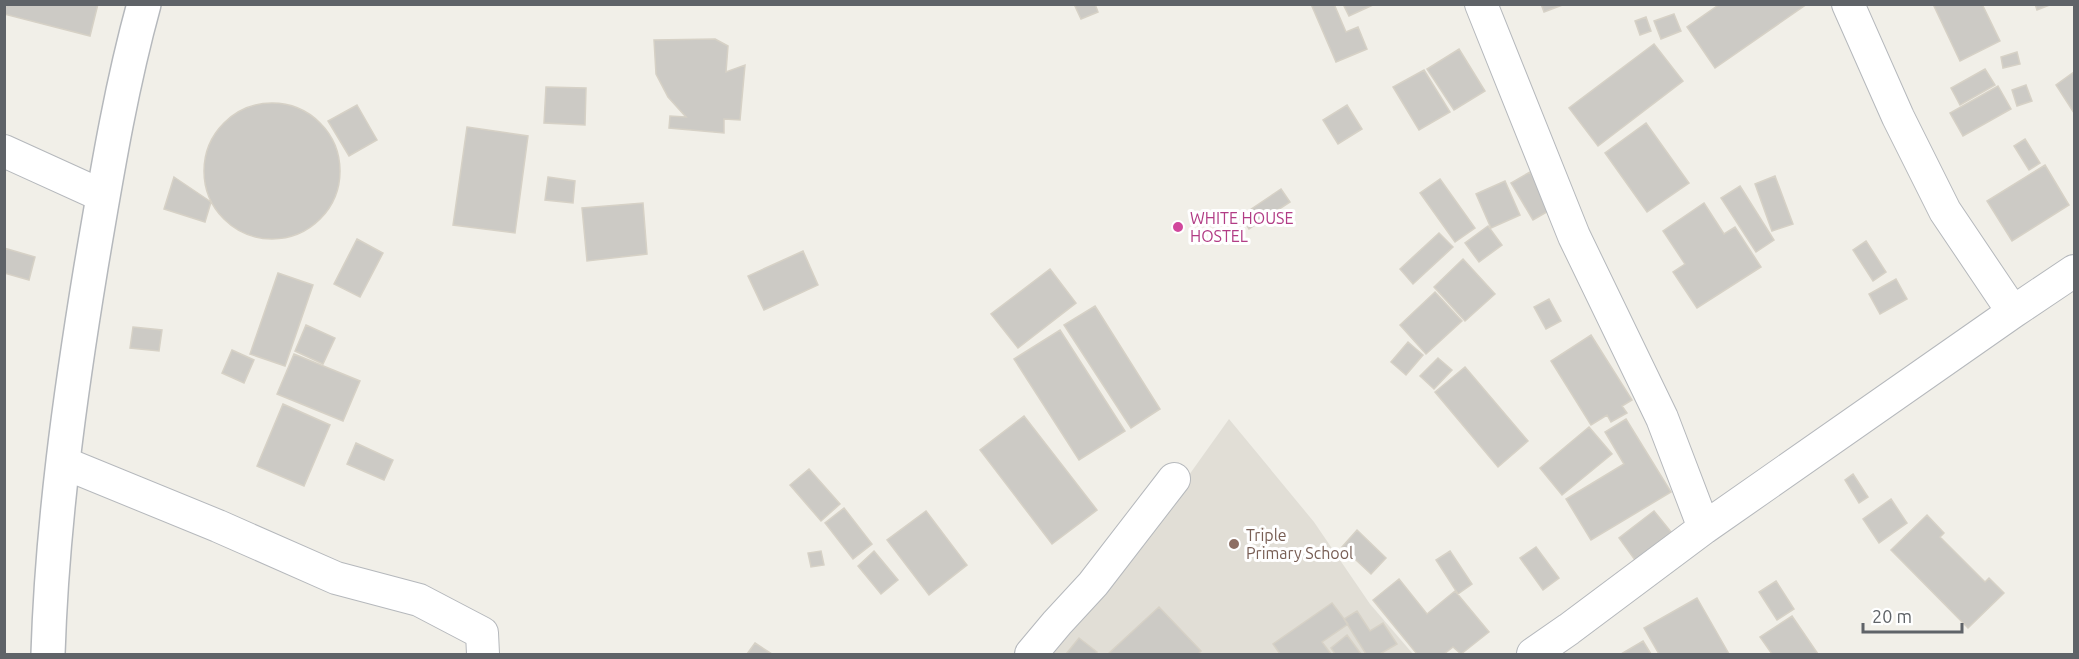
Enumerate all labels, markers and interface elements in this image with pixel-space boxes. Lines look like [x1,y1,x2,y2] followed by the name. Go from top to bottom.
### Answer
[1190,209,1293,245] place label: WHITE HOUSE HOSTEL
[1171,220,1185,234] marker: WHITE HOUSE HOSTEL
[1246,526,1353,562] place label: Triple Primary School
[1227,537,1241,551] marker: Triple Primary School
[1863,596,1962,634] scale bar
[1872,606,1912,626] text: 20 m

